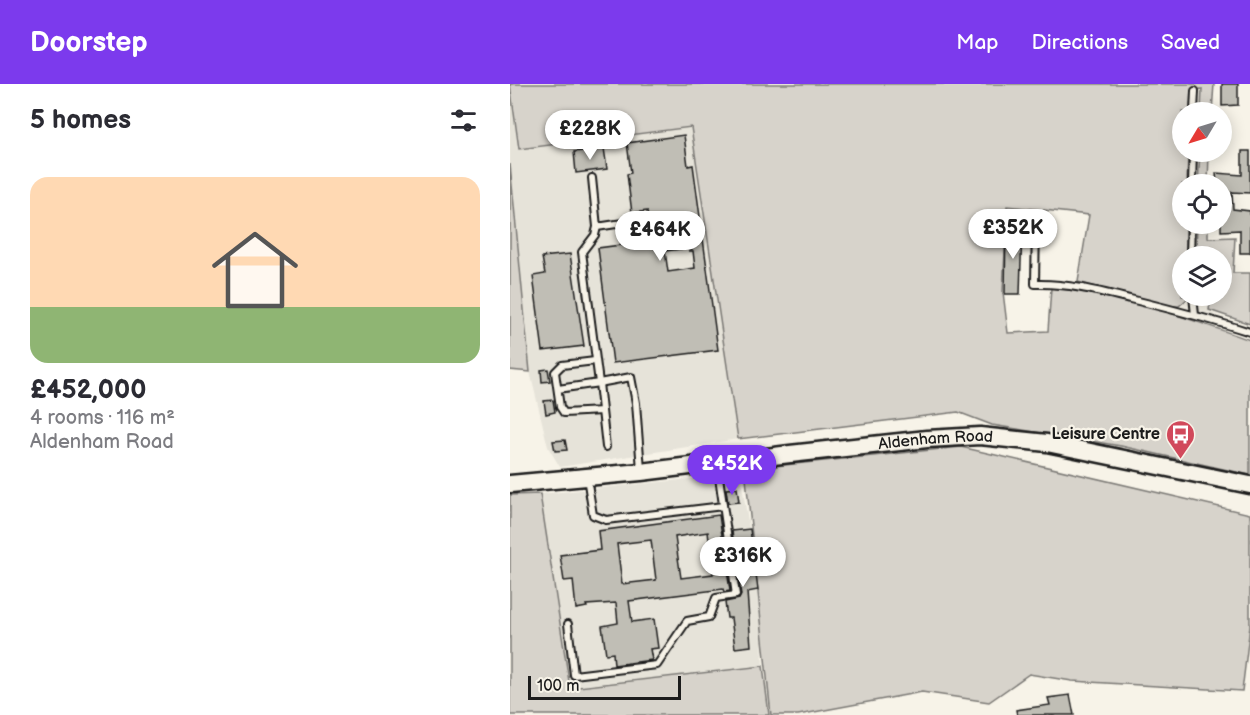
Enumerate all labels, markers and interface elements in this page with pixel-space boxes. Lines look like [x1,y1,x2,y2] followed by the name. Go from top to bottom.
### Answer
[30,26,147,59] text: Doorstep
[956,30,999,55] text: Map
[1032,30,1128,55] text: Directions
[1161,30,1220,55] text: Saved
[1172,102,1232,162] north arrow
[1172,102,1232,306] map controls
[447,104,480,137] icon: filters
[30,105,131,136] text: 5 homes
[548,110,632,161] pin: £228K
[559,117,621,141] text: £228K
[1172,174,1232,234] button: locate
[971,209,1055,260] pin: £352K
[618,211,702,262] pin: £464K
[201,216,309,324] icon: home
[982,216,1044,240] text: £352K
[629,218,691,242] text: £464K
[1172,246,1232,306] button: layers
[30,375,146,406] text: £452,000
[30,406,175,430] text: 4 rooms · 116 m²
[1165,418,1197,460] bus stop icon: Leisure Centre
[1052,425,1160,444] place label: Leisure Centre
[877,426,994,454] street label: Aldenham Road
[30,430,174,454] text: Aldenham Road
[690,445,774,496] pin: £452K
[701,452,763,476] text: £452K
[701,537,785,588] pin: £316K
[714,544,772,568] text: £316K
[528,673,681,700] scale bar
[537,677,580,696] text: 100 m

